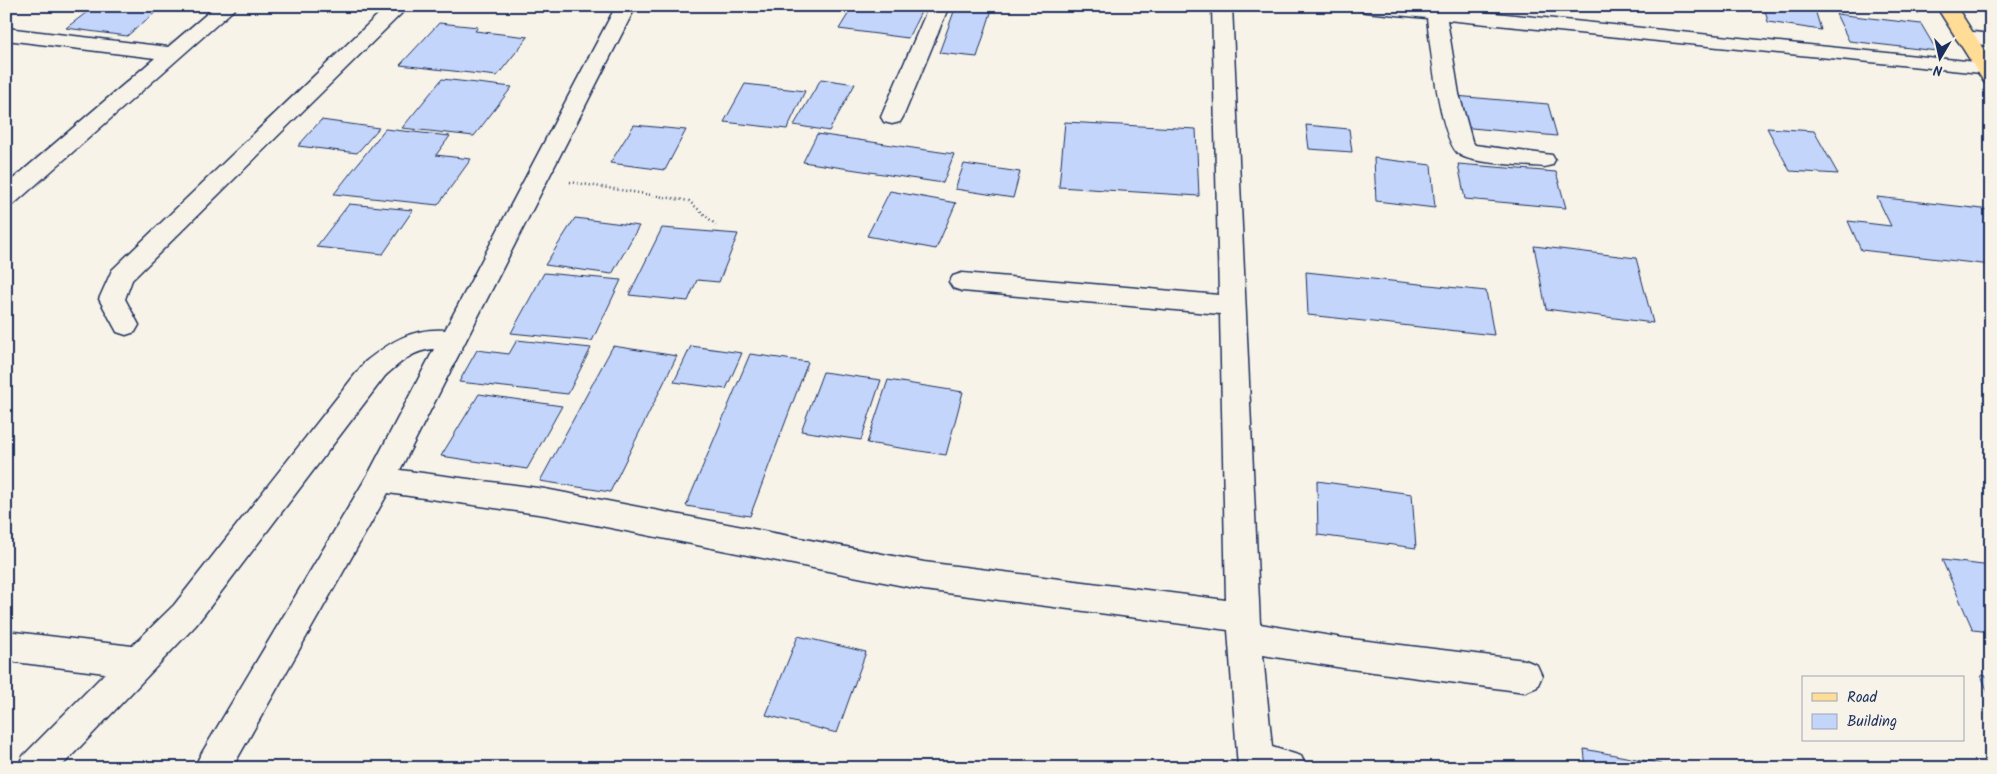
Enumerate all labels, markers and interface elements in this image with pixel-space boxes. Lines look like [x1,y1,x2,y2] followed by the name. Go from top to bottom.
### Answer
[1914,32,1964,82] north arrow
[1932,58,1944,81] text: N
[1802,676,1964,742] legend
[1847,686,1878,710] text: Road
[1847,710,1897,734] text: Building

